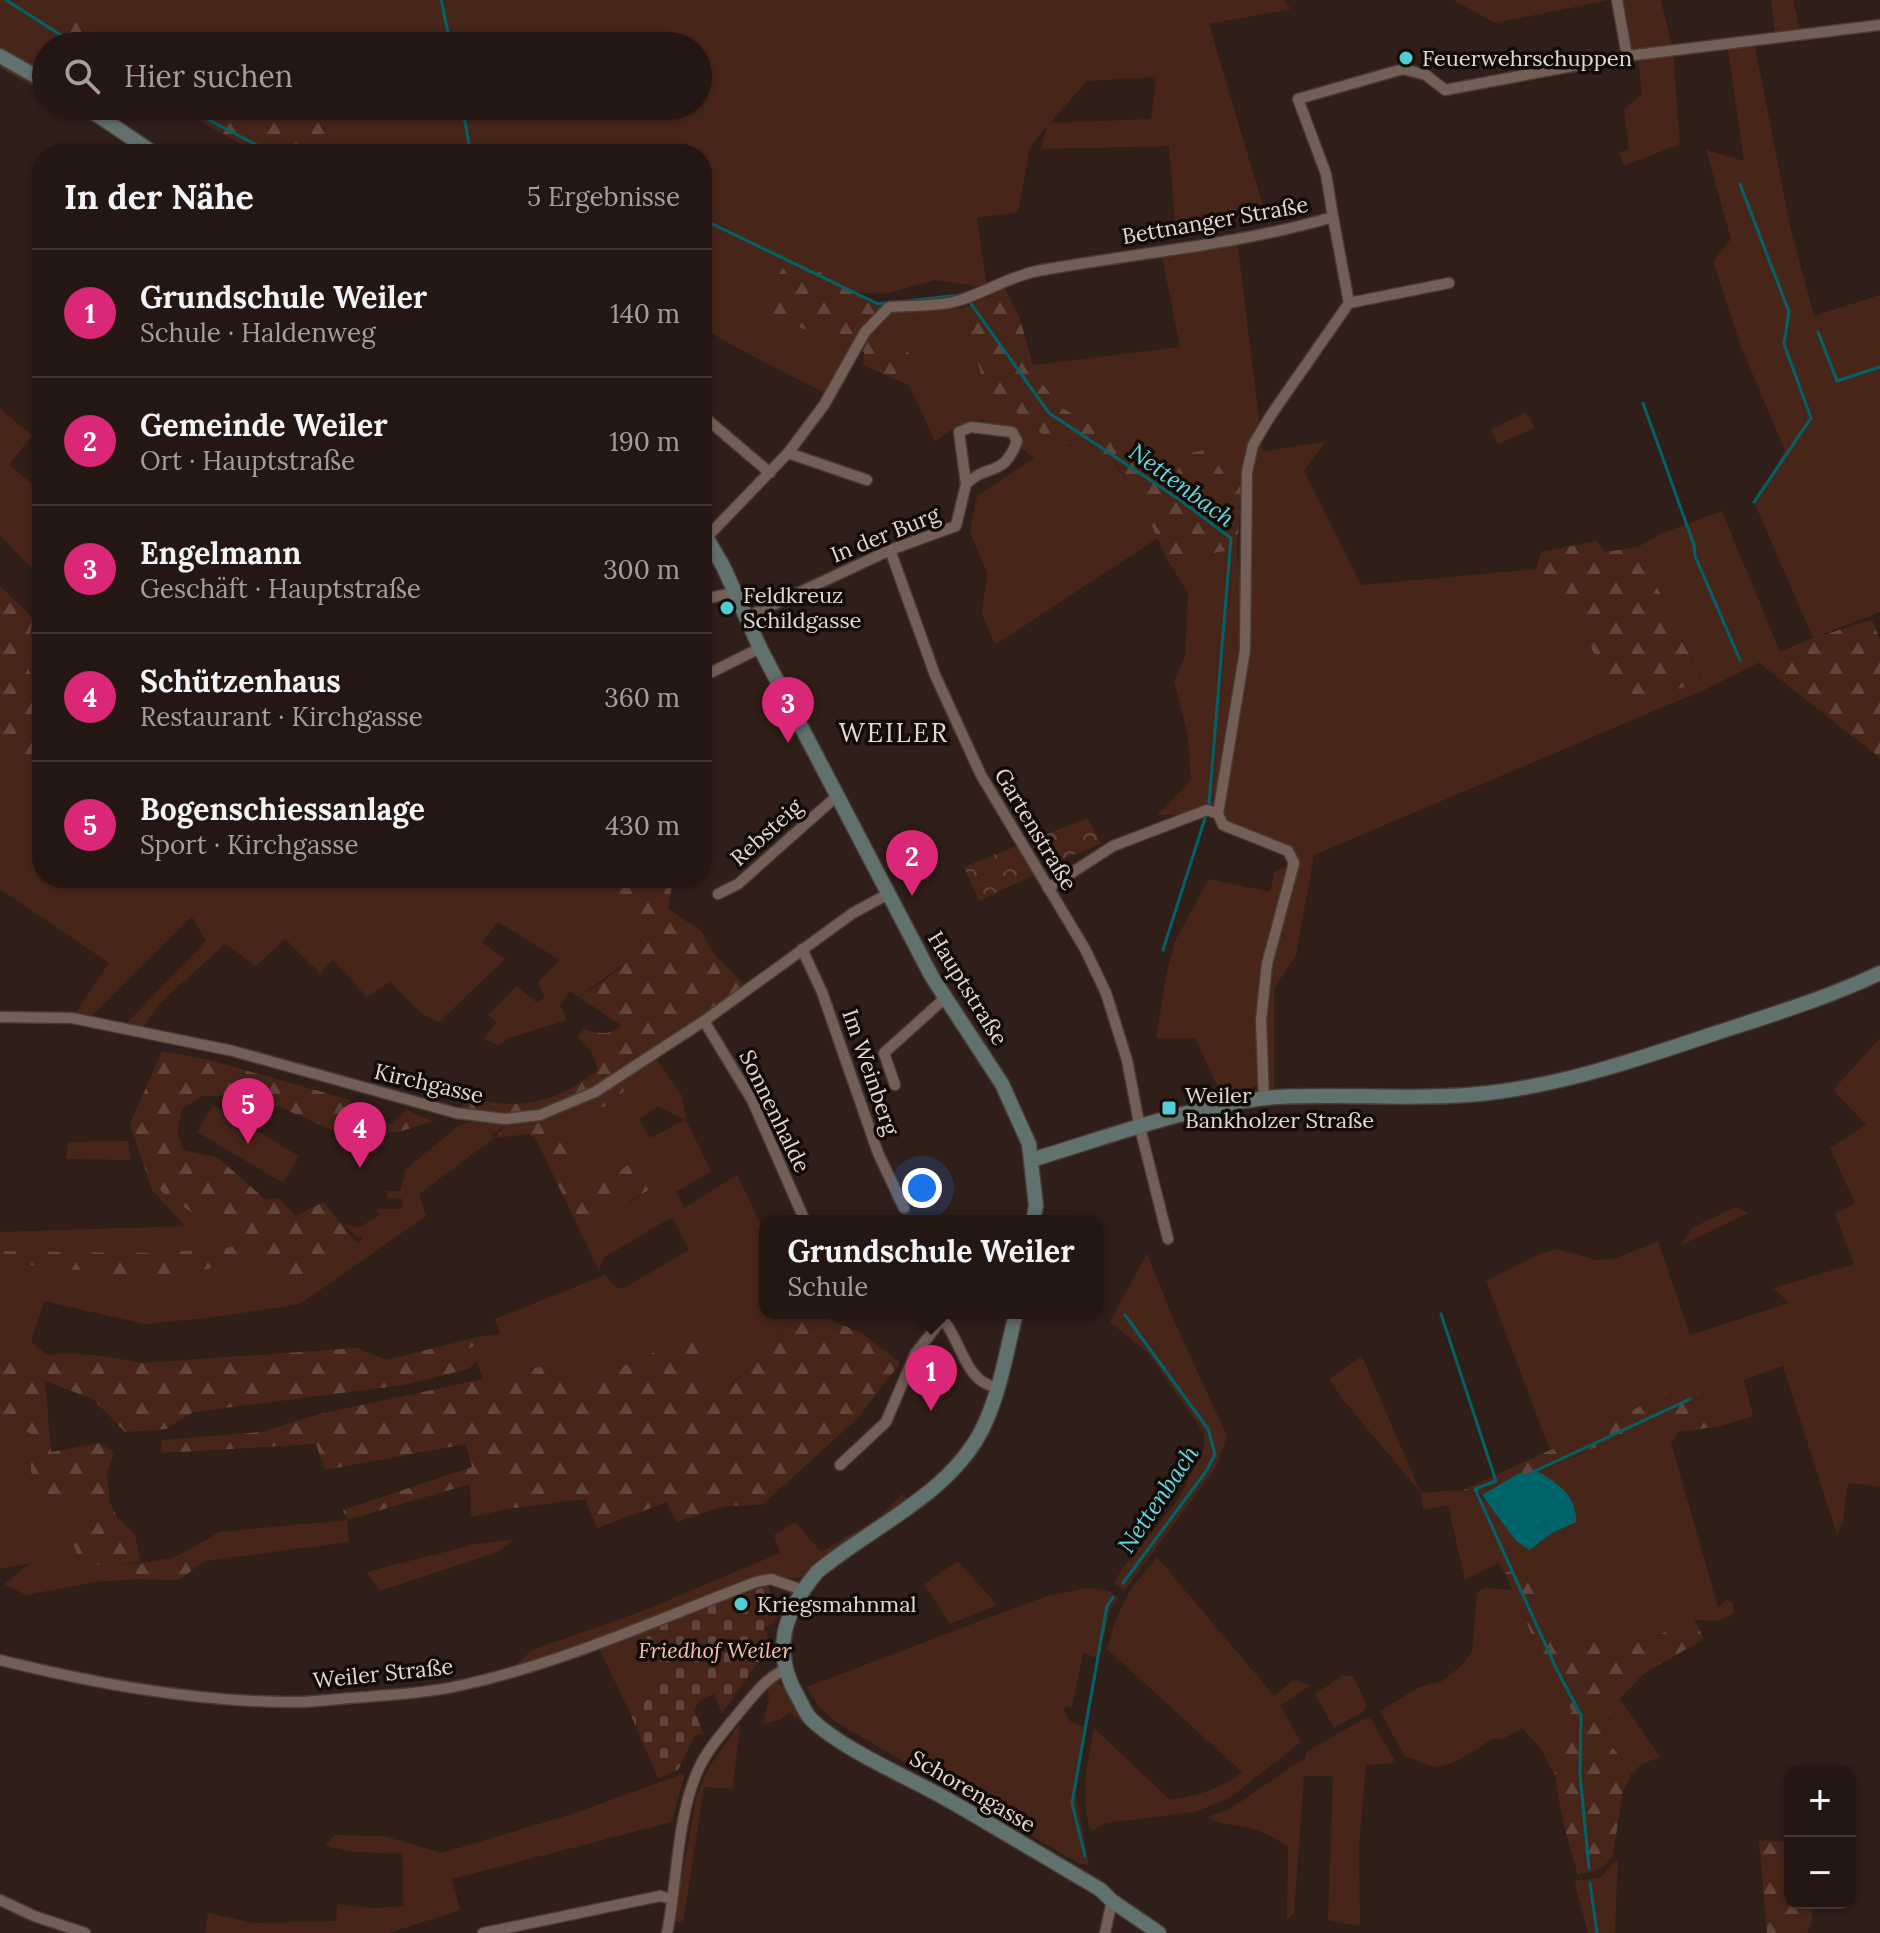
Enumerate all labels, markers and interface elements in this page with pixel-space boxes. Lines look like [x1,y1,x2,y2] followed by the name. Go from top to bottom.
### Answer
[32,32,712,120] search box
[1422,44,1632,72] place label: Feuerwehrschuppen
[1397,49,1415,67] marker: Feuerwehrschuppen
[60,54,104,98] icon: search
[124,57,293,95] text: Hier suchen
[64,175,254,218] text: In der Nähe
[527,180,680,213] text: 5 Ergebnisse
[1120,190,1310,250] street label: Bettnanger Straße
[140,278,427,316] text: Grundschule Weiler
[85,297,95,330] text: 1
[610,297,680,330] text: 140 m
[140,316,376,349] text: Schule · Haldenweg
[140,406,388,444] text: Gemeinde Weiler
[83,425,97,458] text: 2
[609,425,680,458] text: 190 m
[1123,436,1241,534] water label: Nettenbach
[140,444,355,477] text: Ort · Hauptstraße
[826,499,944,569] street label: In der Burg
[140,534,301,572] text: Engelmann
[83,553,97,586] text: 3
[603,553,680,586] text: 300 m
[140,572,421,605] text: Geschäft · Hauptstraße
[743,581,862,634] place label: Feldkreuz Schildgasse
[718,599,736,617] marker: Feldkreuz Schildgasse
[140,662,341,700] text: Schützenhaus
[762,677,814,743] pin: 3
[83,681,97,714] text: 4
[604,681,680,714] text: 360 m
[140,700,423,733] text: Restaurant · Kirchgasse
[839,716,949,749] district label: WEILER
[988,763,1084,895] street label: Gartenstraße
[140,790,425,828] text: Bogenschiessanlage
[724,792,808,872] street label: Rebsteig
[83,809,97,842] text: 5
[605,809,680,842] text: 430 m
[140,828,359,861] text: Sport · Kirchgasse
[886,830,938,896] pin: 2
[922,926,1014,1050] street label: Hauptstraße
[836,1005,906,1139] street label: Im Weinberg
[733,1045,817,1177] street label: Sonnenhalde
[372,1057,486,1109] street label: Kirchgasse
[222,1078,274,1144] pin: 5
[1185,1081,1374,1134] place label: Weiler Bankholzer Straße
[1160,1099,1178,1117] marker: Weiler Bankholzer Straße
[334,1102,386,1168] pin: 4
[902,1168,942,1208] your location
[759,1215,1103,1319] popup
[787,1232,1075,1270] text: Grundschule Weiler
[787,1270,868,1303] text: Schule
[905,1345,957,1411] pin: 1
[1111,1439,1206,1559] water label: Nettenbach
[757,1590,917,1618] place label: Kriegsmahnmal
[732,1595,750,1613] marker: Kriegsmahnmal
[638,1636,793,1664] park label: Friedhof Weiler
[311,1652,455,1694] street label: Weiler Straße
[905,1744,1041,1838] street label: Schorengasse
[1784,1765,1856,1909] map controls
[1784,1765,1856,1837] button: +
[1784,1837,1856,1909] button: −

